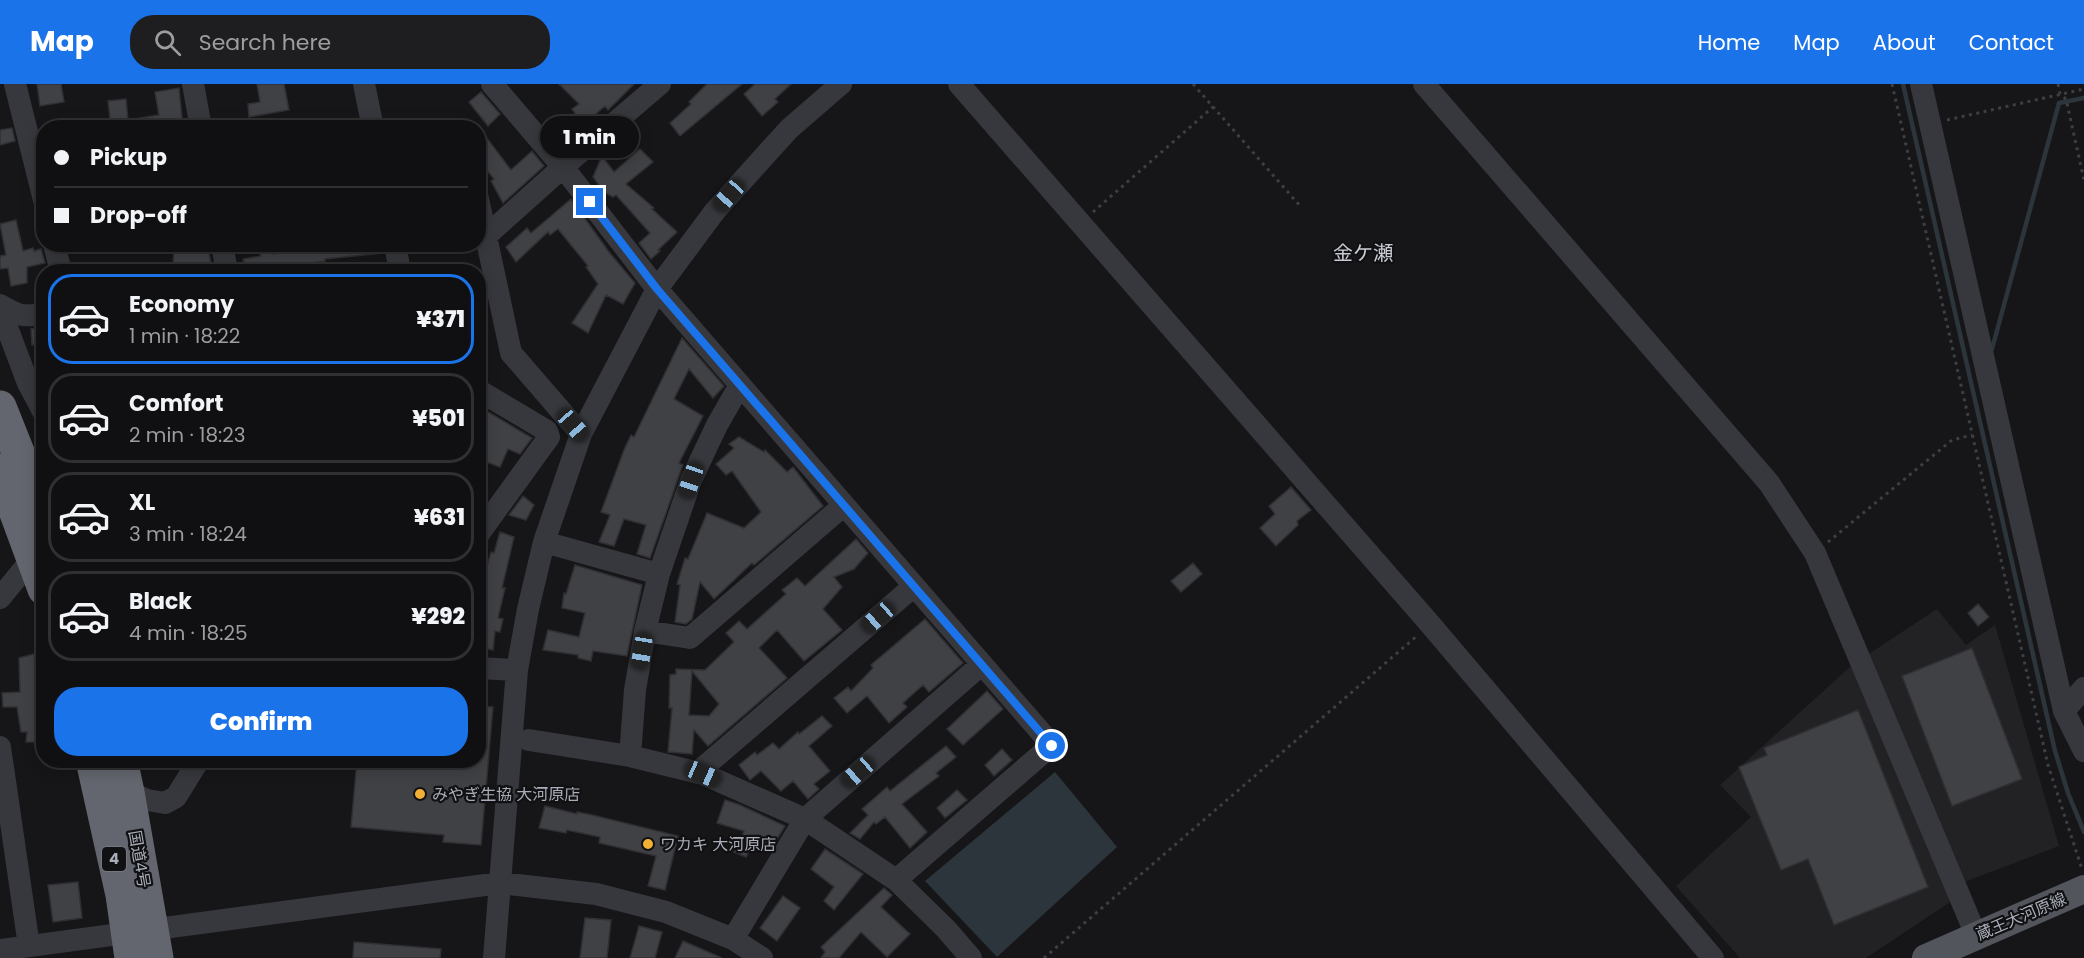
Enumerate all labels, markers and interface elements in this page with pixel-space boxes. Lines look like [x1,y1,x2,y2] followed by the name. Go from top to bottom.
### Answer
[130,15,550,69] search box
[30,22,94,61] text: Map
[151,26,184,59] icon: search
[199,27,331,58] text: Search here
[1698,28,1760,57] text: Home
[1793,28,1840,57] text: Map
[1873,28,1936,57] text: About
[1969,28,2054,57] text: Contact
[540,115,640,157] callout: 1 min
[563,123,616,151] text: 1 min
[90,142,167,173] text: Pickup
[710,176,748,214] car
[576,188,603,215] route end
[90,200,187,231] text: Drop-off
[1333,239,1393,267] district label: 金ケ瀬
[129,289,234,320] text: Economy
[57,292,111,346] icon: car
[416,304,465,335] text: ¥371
[129,322,240,350] text: 1 min · 18:22
[129,388,223,419] text: Comfort
[57,391,111,445] icon: car
[412,403,465,434] text: ¥501
[554,406,592,444] car
[129,421,246,449] text: 2 min · 18:23
[677,460,705,500] car
[129,487,155,518] text: XL
[57,490,111,544] icon: car
[414,502,465,533] text: ¥631
[129,520,247,548] text: 3 min · 18:24
[129,586,192,617] text: Black
[57,589,111,643] icon: car
[859,598,897,636] car
[411,601,465,632] text: ¥292
[129,619,248,647] text: 4 min · 18:25
[630,632,654,670] car
[54,687,468,756] button: Confirm
[1038,732,1065,759] route start
[839,753,877,791] car
[683,758,723,790] car
[432,783,580,806] place label: みやぎ生協 大河原店
[413,787,427,801] marker: みやぎ生協 大河原店
[123,828,156,890] street label: 国道4号
[660,833,776,856] place label: ワカキ 大河原店
[641,837,655,851] marker: ワカキ 大河原店
[102,847,126,871] road number: 4
[1973,887,2070,946] street label: 蔵王大河原線

